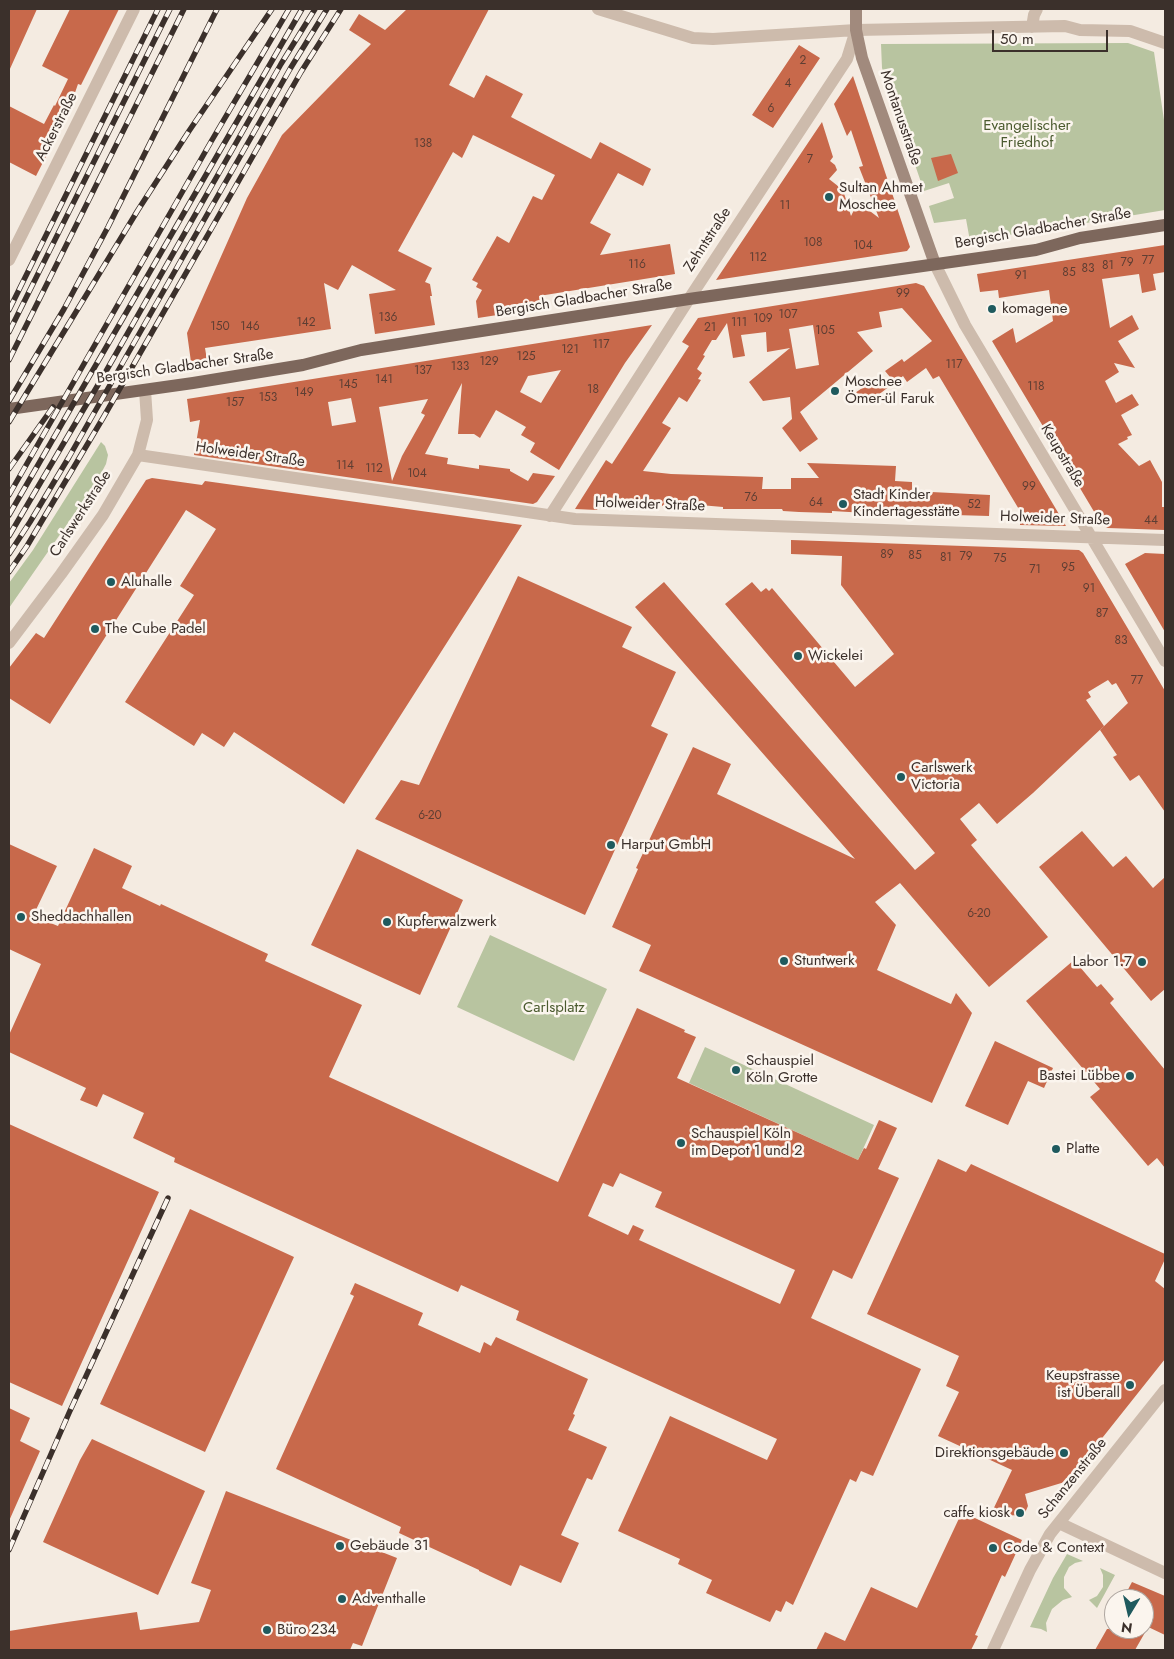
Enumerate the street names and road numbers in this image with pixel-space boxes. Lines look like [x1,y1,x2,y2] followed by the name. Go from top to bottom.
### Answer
[875,68,925,168] street label: Montanusstraße
[32,90,82,164] street label: Ackerstraße
[681,204,735,276] street label: Zehntstraße
[954,205,1132,253] street label: Bergisch Gladbacher Straße
[494,276,674,322] street label: Bergisch Gladbacher Straße
[95,346,275,388] street label: Bergisch Gladbacher Straße
[1036,421,1088,491] street label: Keupstraße
[194,438,306,472] street label: Holweider Straße
[46,467,116,561] street label: Carlswerkstraße
[595,494,705,516] street label: Holweider Straße
[1000,508,1110,530] street label: Holweider Straße
[1035,1435,1111,1523] street label: Schanzenstraße

